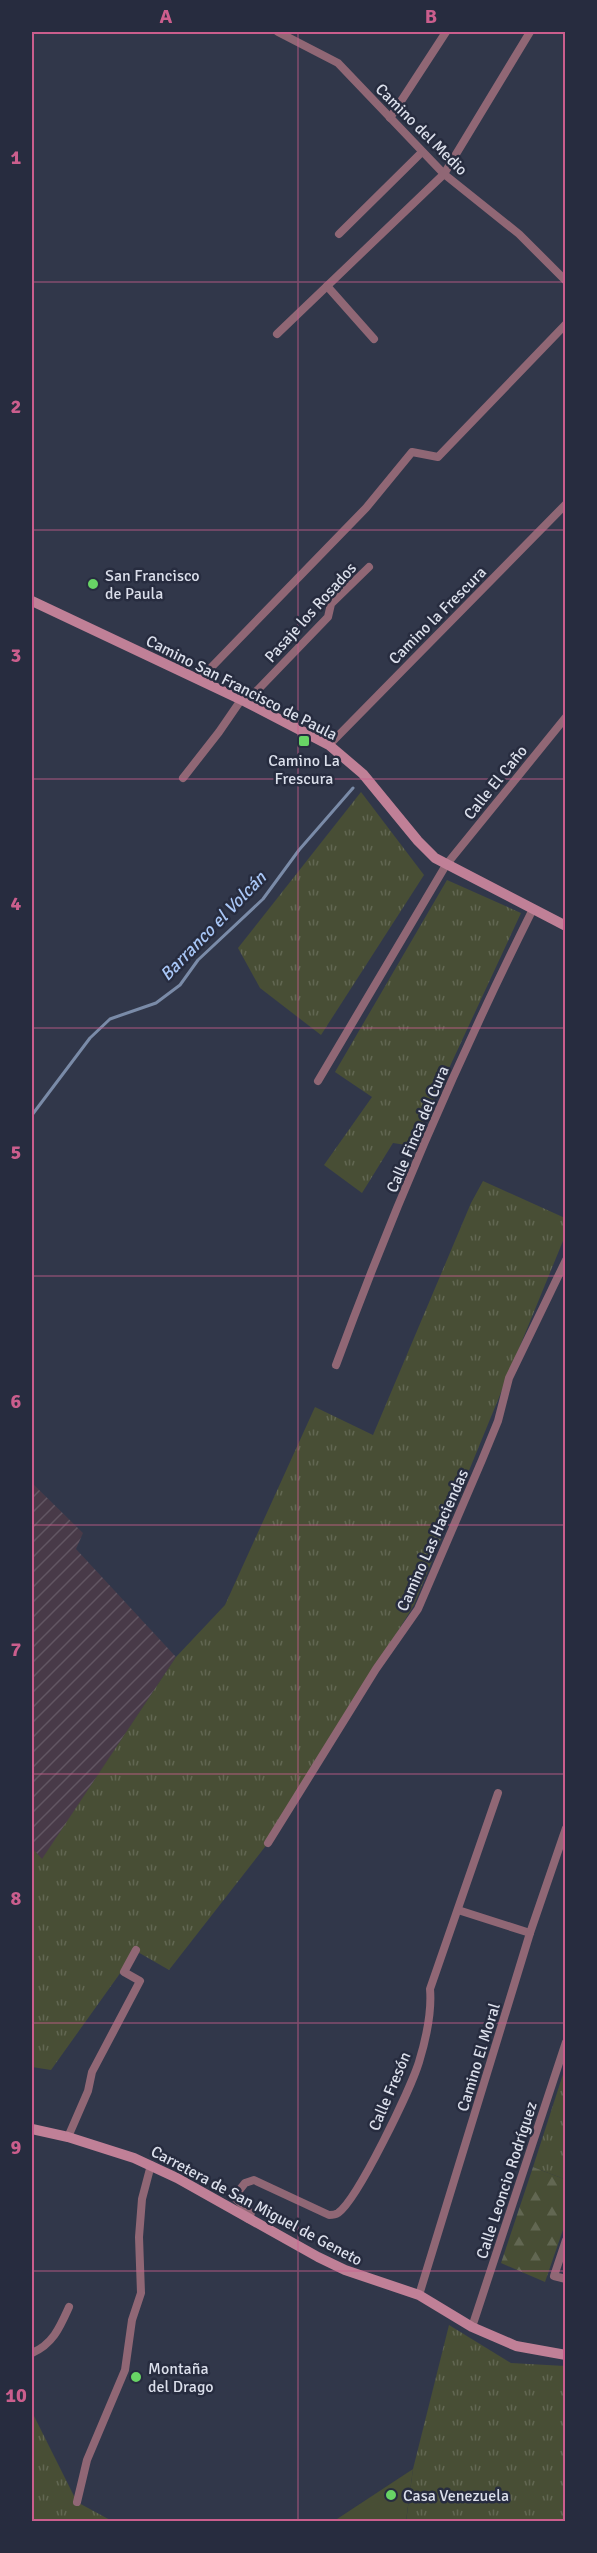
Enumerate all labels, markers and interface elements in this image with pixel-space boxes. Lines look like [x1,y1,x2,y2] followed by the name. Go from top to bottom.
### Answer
[160,4,173,29] text: A
[425,4,437,29] text: B
[371,79,472,180] street label: Camino del Medio
[11,145,22,170] text: 1
[11,394,21,419] text: 2
[261,558,361,667] street label: Pasaje los Rosados
[385,563,491,669] street label: Camino la Frescura
[105,566,200,604] place label: San Francisco de Paula
[86,577,100,591] marker: San Francisco de Paula
[143,631,340,745] street label: Camino San Francisco de Paula
[11,643,21,668] text: 3
[297,734,311,748] marker: Camino La Frescura
[460,741,532,824] street label: Calle El Caño
[268,751,340,789] place label: Camino La Frescura
[155,866,272,985] water label: Barranco el Volcán
[11,891,22,916] text: 4
[382,1063,454,1196] street label: Calle Finca del Cura
[11,1140,21,1165] text: 5
[11,1389,22,1414] text: 6
[393,1466,473,1615] street label: Camino Las Haciendas
[11,1637,22,1662] text: 7
[11,1886,22,1911] text: 8
[453,2000,505,2114] street label: Camino El Moral
[364,2049,416,2134] street label: Calle Fresón
[472,2099,542,2261] street label: Calle Leoncio Rodríguez
[11,2135,22,2160] text: 9
[147,2141,366,2270] street label: Carretera de San Miguel de Geneto
[148,2359,214,2397] place label: Montaña del Drago
[129,2370,143,2384] marker: Montaña del Drago
[5,2383,27,2408] text: 10
[403,2486,509,2506] place label: Casa Venezuela
[384,2488,398,2502] marker: Casa Venezuela

